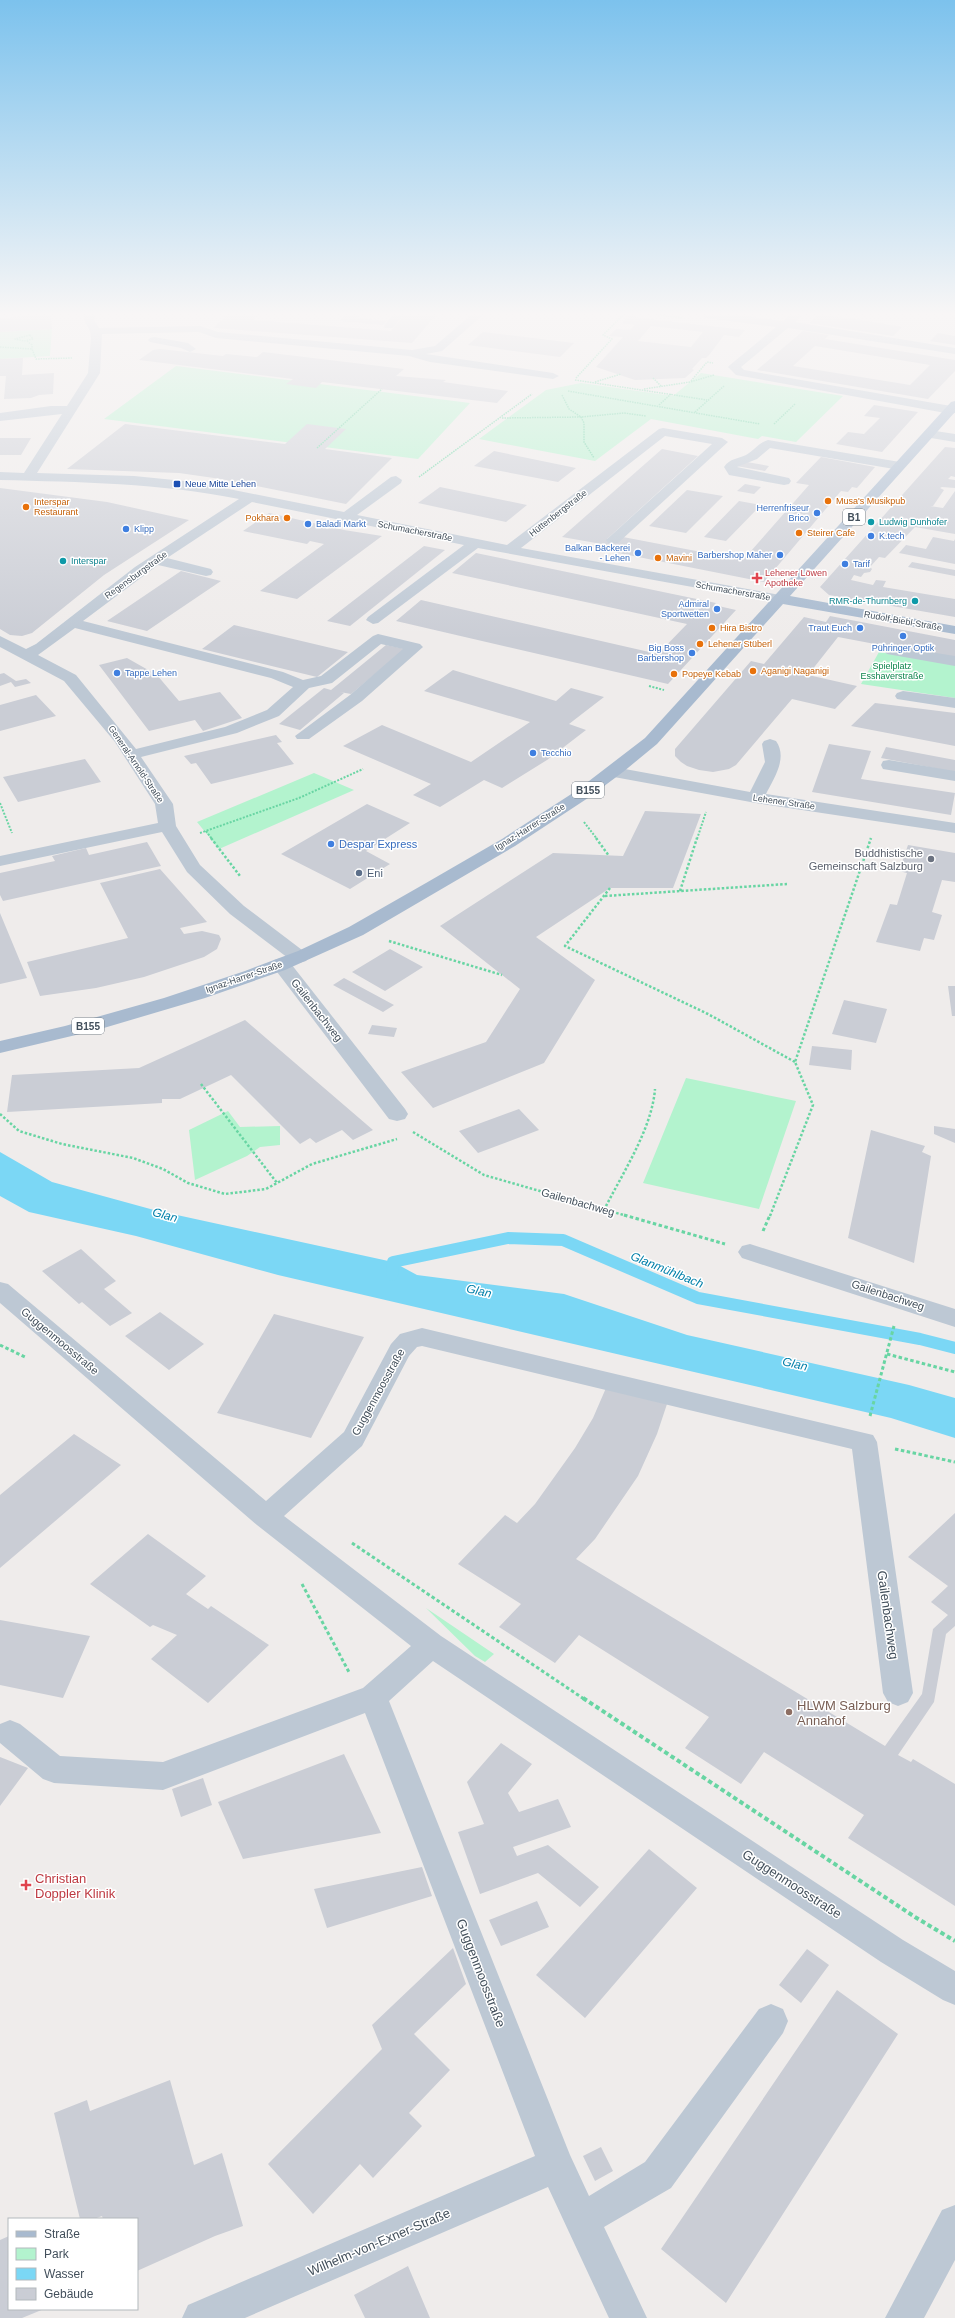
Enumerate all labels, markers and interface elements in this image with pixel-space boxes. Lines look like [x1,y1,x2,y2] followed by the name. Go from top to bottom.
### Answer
[172,479,182,489] marker: Neue Mitte Lehen
[185,479,256,489] place label: Neue Mitte Lehen
[527,487,589,539] street label: Hüttenbergstraße
[823,496,833,506] marker: Musa's Musikpub
[836,496,905,506] place label: Musa's Musikpub
[34,497,79,517] place label: Interspar Restaurant
[21,502,31,512] marker: Interspar Restaurant
[756,503,809,523] place label: Herrenfriseur Brico
[812,508,822,518] marker: Herrenfriseur Brico
[843,509,865,525] road number: B1
[245,513,279,523] place label: Pokhara
[282,513,292,523] marker: Pokhara
[866,517,876,527] marker: Ludwig Dunhofer
[879,517,947,527] place label: Ludwig Dunhofer
[303,519,313,529] marker: Baladi Markt
[316,519,367,529] place label: Baladi Markt
[377,519,453,543] street label: Schumacherstraße
[121,524,131,534] marker: Klipp
[134,524,154,534] place label: Klipp
[794,528,804,538] marker: Steirer Cafe
[807,528,855,538] place label: Steirer Cafe
[866,531,876,541] marker: K.tech
[879,531,905,541] place label: K.tech
[565,543,630,563] place label: Balkan Bäckerei - Lehen
[633,548,643,558] marker: Balkan Bäckerei - Lehen
[103,549,169,601] street label: Regensburgstraße
[697,550,772,560] place label: Barbershop Maher
[775,550,785,560] marker: Barbershop Maher
[653,553,663,563] marker: Mavini
[666,553,692,563] place label: Mavini
[58,556,68,566] marker: Interspar
[71,556,107,566] place label: Interspar
[840,559,850,569] marker: Tarif
[853,559,871,569] place label: Tarif
[765,568,827,588] place label: Lehener Löwen Apotheke
[752,573,762,583] marker: Lehener Löwen Apotheke
[695,579,771,603] street label: Schumacherstraße
[829,596,907,606] place label: RMR-de-Thurnberg
[910,596,920,606] marker: RMR-de-Thurnberg
[661,599,709,619] place label: Admiral Sportwetten
[712,604,722,614] marker: Admiral Sportwetten
[863,609,943,633] street label: Rudolf-Biebl-Straße
[707,623,717,633] marker: Hira Bistro
[720,623,762,633] place label: Hira Bistro
[808,623,852,633] place label: Traut Euch
[855,623,865,633] marker: Traut Euch
[898,631,908,641] marker: Pühringer Optik
[695,639,705,649] marker: Lehener Stüberl
[708,639,772,649] place label: Lehener Stüberl
[637,643,684,663] place label: Big Boss Barbershop
[872,643,935,653] place label: Pühringer Optik
[687,648,697,658] marker: Big Boss Barbershop
[860,661,924,681] park label: Spielplatz Esshaverstraße
[748,666,758,676] marker: Aganigi Naganigi
[761,666,829,676] place label: Aganigi Naganigi
[112,668,122,678] marker: Tappe Lehen
[125,668,177,678] place label: Tappe Lehen
[669,669,679,679] marker: Popeye Kebab
[682,669,741,679] place label: Popeye Kebab
[106,723,166,805] street label: General-Arnold-Straße
[528,748,538,758] marker: Tecchio
[541,748,572,758] place label: Tecchio
[572,782,604,798] road number: B155
[752,793,816,811] street label: Lehener Straße
[493,801,567,853] street label: Ignaz-Harrer-Straße
[339,838,418,850] place label: Despar Express
[326,839,336,849] marker: Despar Express
[809,847,923,872] place label: Buddhistische Gemeinschaft Salzburg
[926,854,936,864] marker: Buddhistische Gemeinschaft Salzburg
[367,867,383,879] place label: Eni
[354,868,364,878] marker: Eni
[204,959,284,995] street label: Ignaz-Harrer-Straße
[289,976,345,1044] street label: Gailenbachweg
[72,1018,104,1034] road number: B155
[540,1186,616,1218] street label: Gailenbachweg
[151,1205,179,1225] water label: Glan
[629,1249,706,1291] water label: Glanmühlbach
[850,1278,926,1312] street label: Gailenbachweg
[465,1281,493,1301] water label: Glan
[19,1305,101,1377] street label: Guggenmoosstraße
[349,1347,407,1437] street label: Guggenmoosstraße
[781,1354,809,1374] water label: Glan
[874,1570,902,1660] street label: Gailenbachweg
[797,1698,891,1728] place label: HLWM Salzburg Annahof
[784,1707,794,1717] marker: HLWM Salzburg Annahof
[740,1846,844,1922] street label: Guggenmoosstraße
[35,1871,116,1901] place label: Christian Doppler Klinik
[20,1879,32,1891] marker: Christian Doppler Klinik
[453,1917,509,2029] street label: Guggenmoosstraße
[306,2205,452,2279] street label: Wilhelm-von-Exner-Straße
[8,2218,138,2310] legend
[44,2227,80,2241] text: Straße
[44,2247,70,2261] text: Park
[44,2267,84,2281] text: Wasser
[44,2287,94,2301] text: Gebäude

